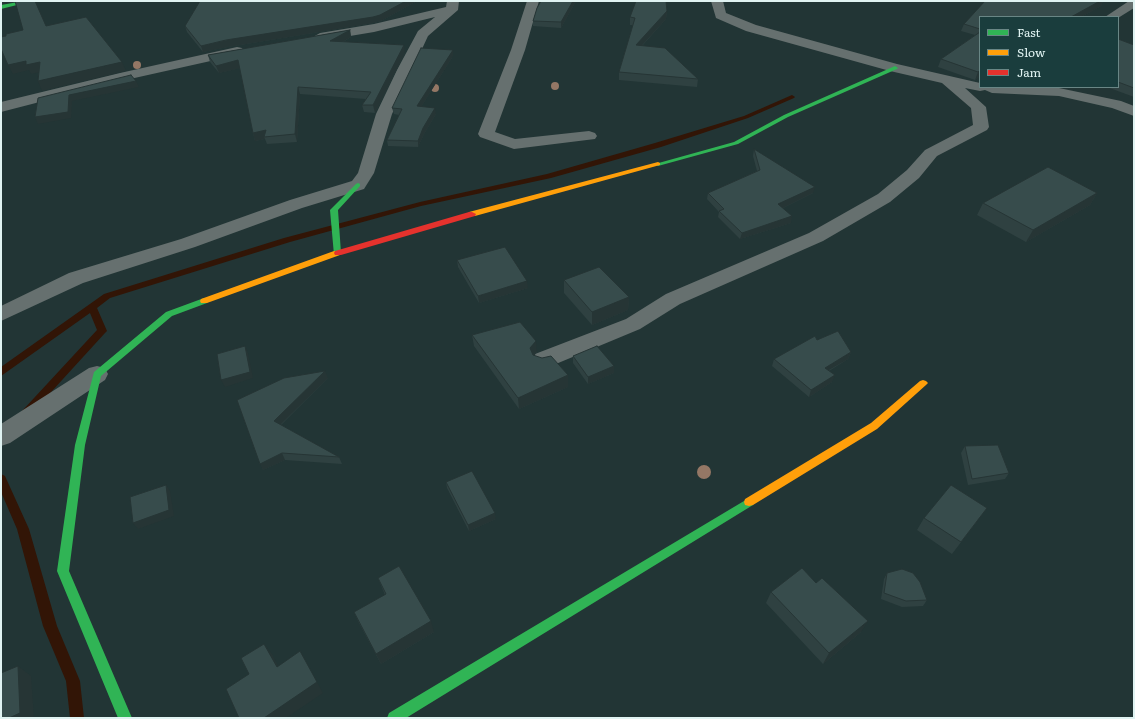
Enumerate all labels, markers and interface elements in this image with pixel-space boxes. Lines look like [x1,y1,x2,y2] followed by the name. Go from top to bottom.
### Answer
[979,16,1119,88] legend
[1017,23,1040,41] text: Fast
[1017,43,1045,61] text: Slow
[1017,63,1041,81] text: Jam

